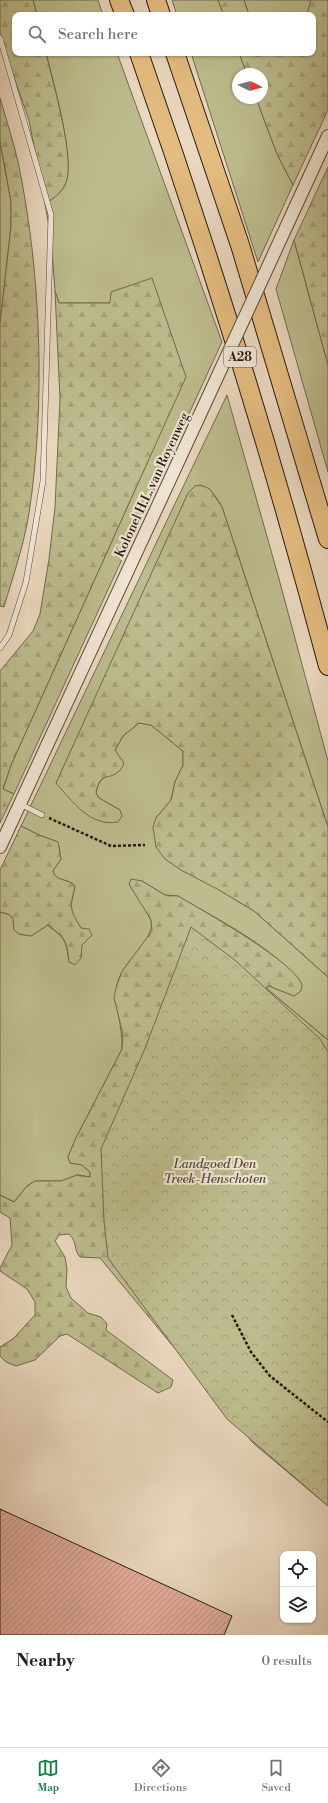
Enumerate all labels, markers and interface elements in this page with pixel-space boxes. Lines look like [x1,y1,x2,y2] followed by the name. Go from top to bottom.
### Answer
[12,12,316,56] search box
[26,23,48,45] icon: search
[58,25,138,44] text: Search here
[232,68,268,104] north arrow
[224,347,256,367] road number: A28
[111,410,193,560] street label: Kolonel H.L. van Royenweg
[164,1156,267,1187] park label: Landgoed Den Treek-Henschoten
[280,1551,316,1623] map controls
[280,1551,316,1587] button: locate
[280,1587,316,1623] button: layers
[16,1650,75,1672] text: Nearby
[261,1653,312,1669] text: 0 results
[37,1757,59,1795] tab: Map
[134,1757,187,1795] tab: Directions
[262,1757,291,1795] tab: Saved

